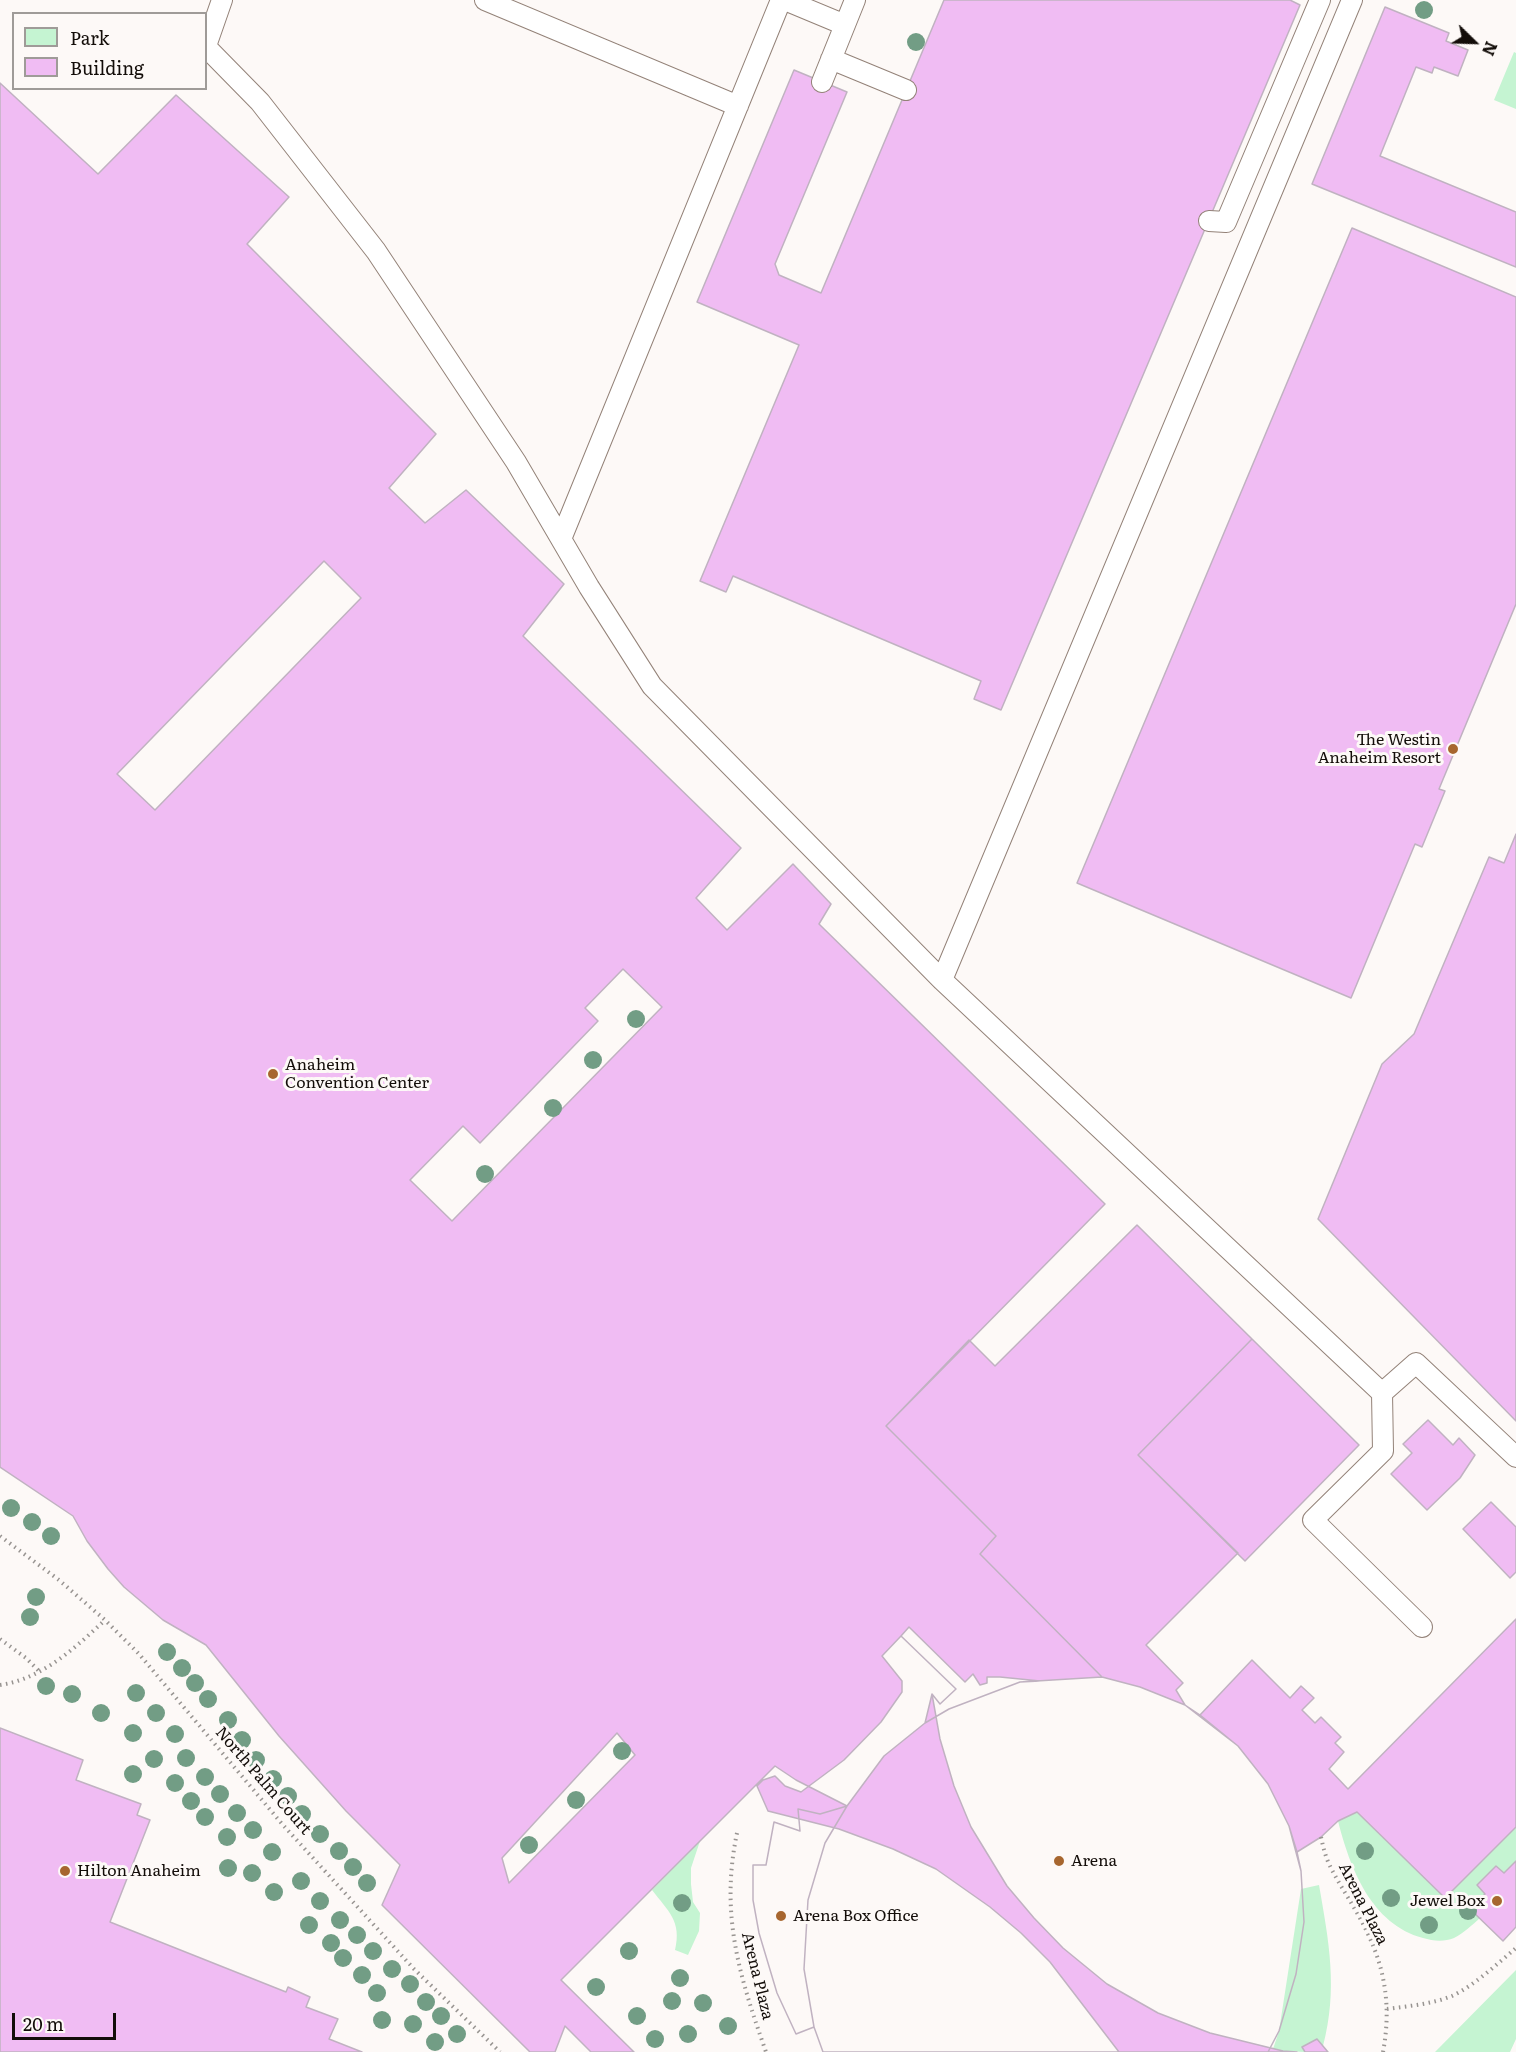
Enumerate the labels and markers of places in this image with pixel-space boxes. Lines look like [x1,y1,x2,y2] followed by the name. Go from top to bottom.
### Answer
[1318,730,1441,768] place label: The Westin Anaheim Resort
[1446,742,1460,756] marker: The Westin Anaheim Resort
[285,1055,429,1093] place label: Anaheim Convention Center
[266,1067,280,1081] marker: Anaheim Convention Center
[1071,1851,1117,1871] place label: Arena
[1052,1854,1066,1868] marker: Arena
[77,1861,201,1881] place label: Hilton Anaheim
[58,1864,72,1878] marker: Hilton Anaheim
[1410,1891,1485,1911] place label: Jewel Box
[1490,1894,1504,1908] marker: Jewel Box
[793,1906,919,1926] place label: Arena Box Office
[774,1909,788,1923] marker: Arena Box Office

